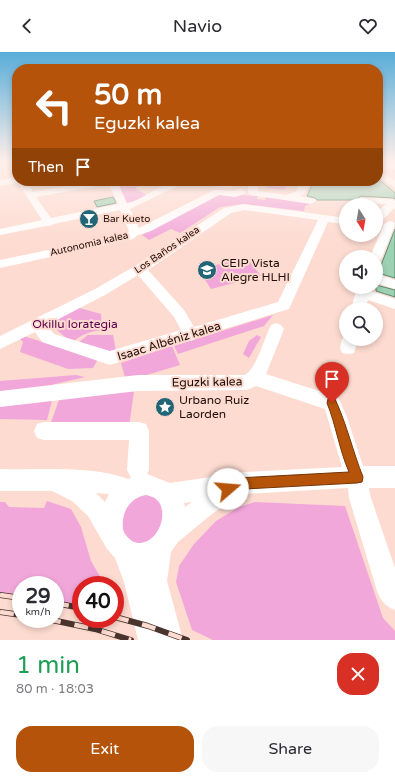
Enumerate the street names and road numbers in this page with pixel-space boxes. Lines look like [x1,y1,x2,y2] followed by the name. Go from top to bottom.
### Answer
[132,224,202,276] street label: Los Baños kalea
[49,229,129,259] street label: Autonomia kalea
[116,319,222,363] street label: Isaac Albéniz kalea
[172,374,242,390] street label: Eguzki kalea

